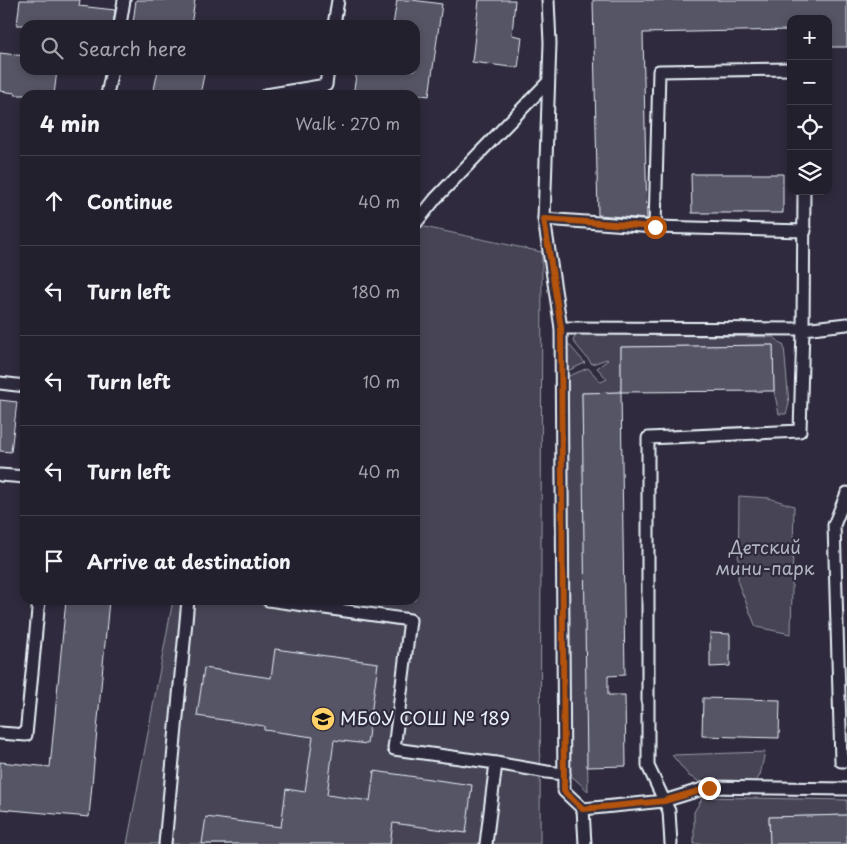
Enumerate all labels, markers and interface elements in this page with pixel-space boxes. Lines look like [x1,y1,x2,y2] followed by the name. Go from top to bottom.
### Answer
[787,15,832,195] map controls
[787,15,832,60] button: +
[20,20,420,75] search box
[38,34,66,62] icon: search
[78,34,187,62] text: Search here
[787,60,832,105] button: −
[787,105,832,150] button: locate
[40,107,100,139] text: 4 min
[296,111,400,135] text: Walk · 270 m
[787,150,832,195] button: layers
[40,187,68,215] icon: ahead
[87,187,173,215] text: Continue
[358,189,400,213] text: 40 m
[644,216,667,239] route start
[40,277,68,305] icon: left
[87,277,171,305] text: Turn left
[352,279,400,303] text: 180 m
[40,367,68,395] icon: left
[87,367,171,395] text: Turn left
[363,369,400,393] text: 10 m
[40,457,68,485] icon: left
[87,457,171,485] text: Turn left
[358,459,400,483] text: 40 m
[716,533,815,581] park label: Детский мини-парк
[40,547,68,575] icon: arrive
[87,547,291,575] text: Arrive at destination
[340,704,510,731] place label: МБОУ СОШ № 189
[310,706,336,732] school or university icon: МБОУ СОШ № 189
[698,777,721,800] route end

